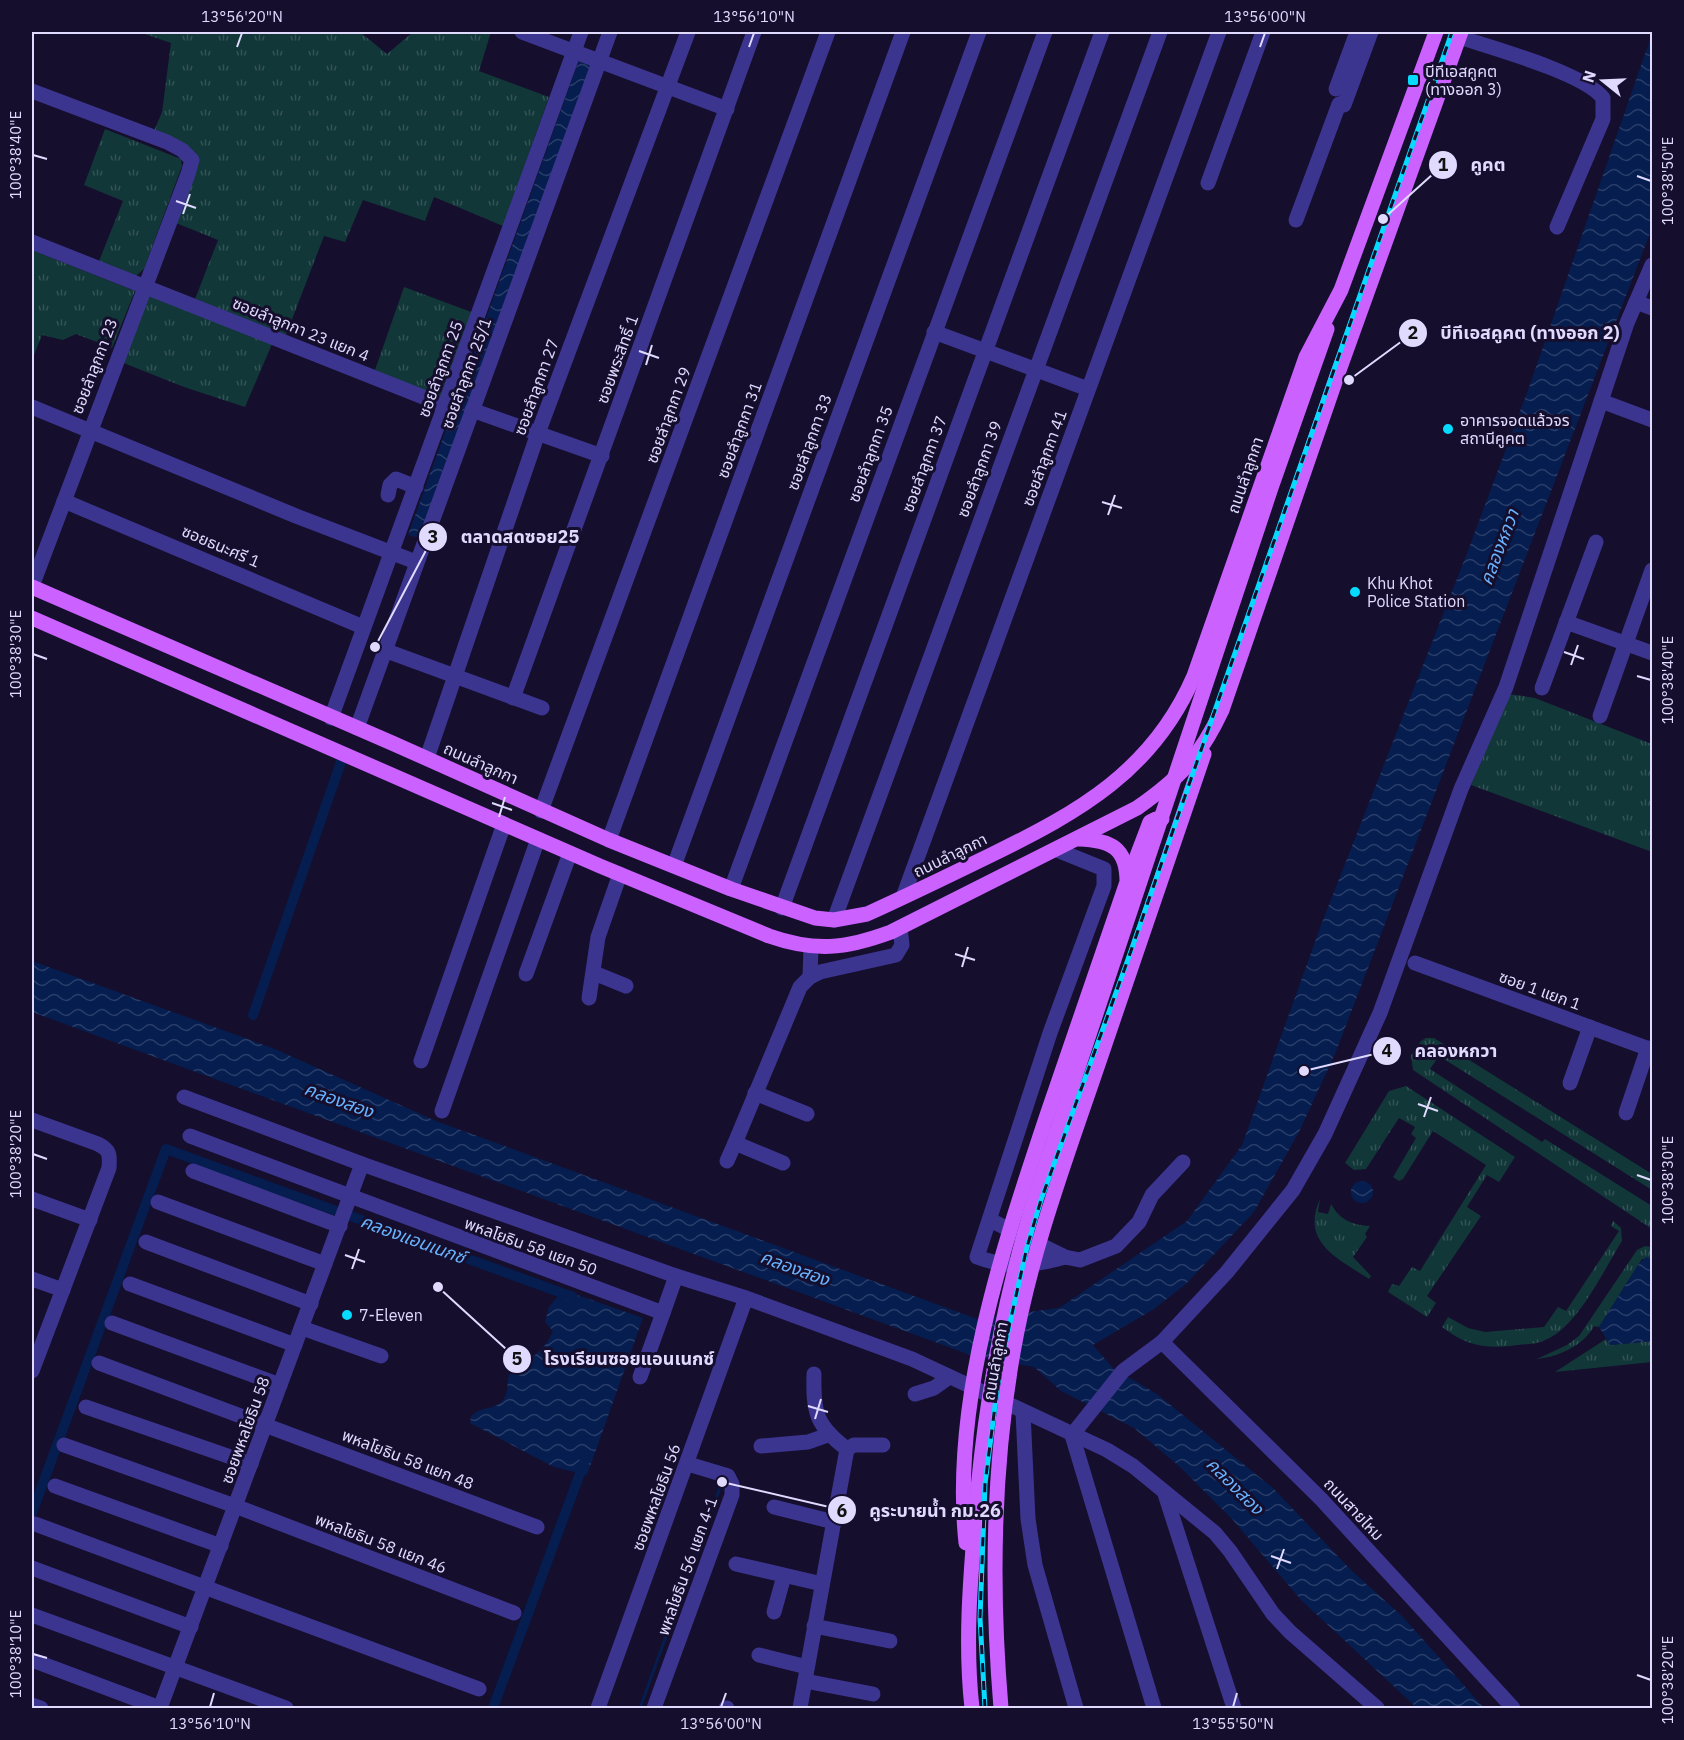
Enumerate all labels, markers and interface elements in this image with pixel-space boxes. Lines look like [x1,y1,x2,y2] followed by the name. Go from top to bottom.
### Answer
[201,7,283,26] text: 13°56'20"N
[713,7,795,26] text: 13°56'10"N
[1224,7,1306,26] text: 13°56'00"N
[1573,51,1633,111] north arrow
[1425,61,1502,99] place label: บีทีเอสคูคต (ทางออก 3)
[1577,68,1600,85] text: N
[1406,73,1420,87] marker: บีทีเอสคูคต (ทางออก 3)
[6,111,25,199] text: 100°38'40"E
[1658,137,1677,225] text: 100°38'50"E
[1428,147,1517,183] callout: คูคต
[1438,153,1449,176] text: 1
[1470,153,1506,176] text: คูคต
[230,292,372,366] street label: ซอยลำลูกกา 23 แยก 4
[592,312,642,406] street label: ซอยพระสิทธิ์ 1
[67,315,121,417] street label: ซอยลำลูกกา 23
[437,315,495,431] street label: ซอยลำลูกกา 25/1
[1398,315,1631,351] callout: บีทีเอสคูคต (ทางออก 2)
[413,318,467,420] street label: ซอยลำลูกกา 25
[1408,321,1418,344] text: 2
[1440,321,1620,344] text: บีทีเอสคูคต (ทางออก 2)
[509,336,563,438] street label: ซอยลำลูกกา 27
[641,364,695,466] street label: ซอยลำลูกกา 29
[712,379,766,481] street label: ซอยลำลูกกา 31
[782,391,836,493] street label: ซอยลำลูกกา 33
[843,403,897,505] street label: ซอยลำลูกกา 35
[1017,407,1071,509] street label: ซอยลำลูกกา 41
[1460,410,1570,448] place label: อาคารจอดแล้วจร สถานีคูคต
[897,413,951,515] street label: ซอยลำลูกกา 37
[952,418,1006,520] street label: ซอยลำลูกกา 39
[1441,422,1455,436] marker: อาคารจอดแล้วจร สถานีคูคต
[1223,434,1267,516] street label: ถนนลำลูกกา
[1474,505,1524,588] water label: คลองหกวา
[418,519,591,555] callout: ตลาดสดซอย25
[179,521,263,571] street label: ซอยธนะศรี 1
[428,525,438,548] text: 3
[461,525,579,548] text: ตลาดสดซอย25
[1367,573,1465,611] place label: Khu Khot Police Station
[1348,585,1362,599] marker: Khu Khot Police Station
[6,610,25,698] text: 100°38'30"E
[1658,636,1677,724] text: 100°38'40"E
[441,738,521,788] street label: ถนนลำลูกกา
[910,829,990,881] street label: ถนนลำลูกกา
[1496,966,1584,1014] street label: ซอย 1 แยก 1
[1372,1033,1509,1069] callout: คลองหกวา
[1382,1039,1393,1062] text: 4
[1415,1039,1497,1062] text: คลองหกวา
[301,1077,378,1124] water label: คลองสอง
[6,1110,25,1198] text: 100°38'20"E
[1658,1136,1677,1224] text: 100°38'30"E
[357,1209,472,1270] water label: คลองแอนเนกซ์
[462,1213,600,1279] street label: พหลโยธิน 58 แยก 50
[757,1245,834,1292] water label: คลองสอง
[359,1305,423,1325] place label: 7-Eleven
[340,1308,354,1322] marker: 7-Eleven
[978,1320,1012,1402] street label: ถนนลำลูกกา
[502,1341,726,1377] callout: โรงเรียนซอยแอนเนกซ์
[512,1347,523,1370] text: 5
[544,1347,715,1370] text: โรงเรียนซอยแอนเนกซ์
[216,1374,274,1486] street label: ซอยพหลโยธิน 58
[339,1425,477,1493] street label: พหลโยธิน 58 แยก 48
[627,1441,685,1553] street label: ซอยพหลโยธิน 56
[1202,1453,1269,1520] water label: คลองสอง
[1320,1473,1388,1545] street label: ถนนสายไหม
[827,1492,1013,1528] callout: คูระบายน้ำ กม.26
[653,1494,721,1638] street label: พหลโยธิน 56 แยก 4-1
[869,1498,1001,1522] text: คูระบายน้ำ กม.26
[837,1499,848,1522] text: 6
[312,1509,450,1577] street label: พหลโยธิน 58 แยก 46
[6,1610,25,1698] text: 100°38'10"E
[1658,1636,1677,1724] text: 100°38'20"E
[169,1714,251,1733] text: 13°56'10"N
[680,1714,762,1733] text: 13°56'00"N
[1192,1714,1274,1733] text: 13°55'50"N

